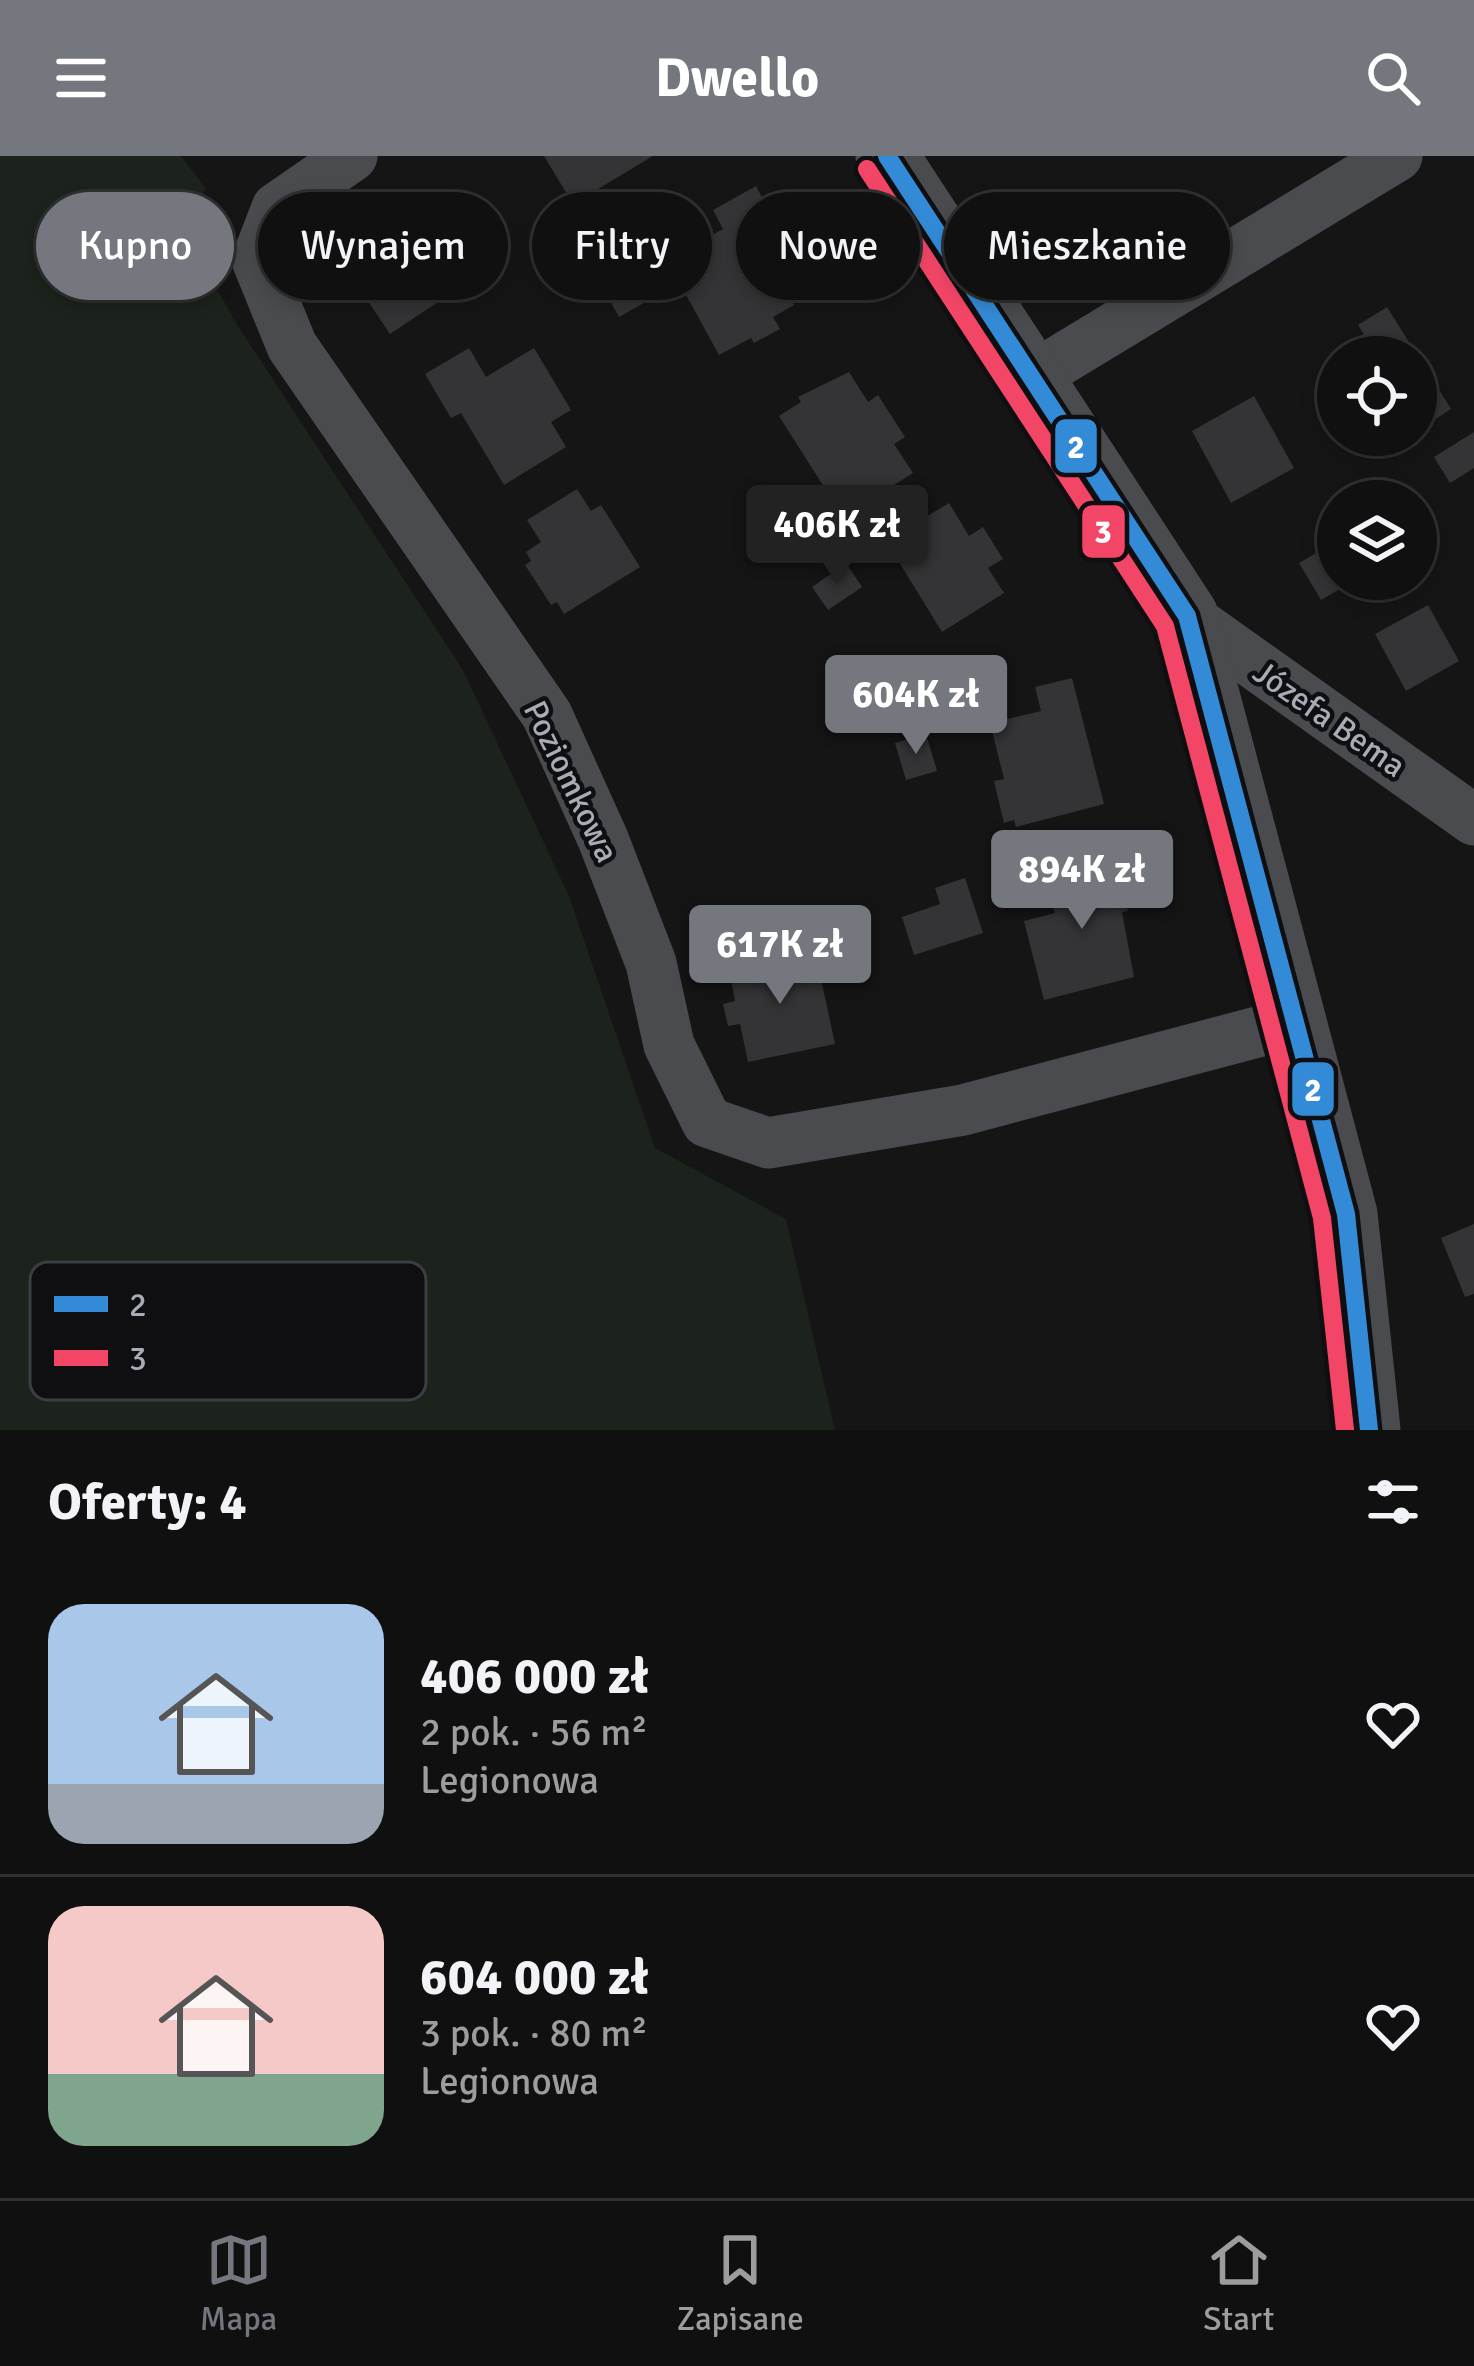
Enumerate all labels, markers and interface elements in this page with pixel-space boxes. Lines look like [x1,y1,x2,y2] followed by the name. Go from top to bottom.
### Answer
[48,45,114,111] icon: menu
[655,45,819,112] text: Dwello
[1360,45,1426,111] icon: search
[36,192,234,300] chip: Kupno
[258,192,508,300] chip: Wynajem
[532,192,712,300] chip: Filtry
[736,192,920,300] chip: Nowe
[944,192,1230,300] chip: Mieszkanie
[1317,336,1437,600] map controls
[1317,336,1437,456] button: locate
[1053,417,1099,475] line badge: 2
[1067,427,1085,468] text: 2
[1317,480,1437,600] button: layers
[726,485,948,587] pin: 406K zł
[773,500,901,548] text: 406K zł
[1080,503,1127,560] line badge: 3
[1094,512,1112,553] text: 3
[1245,652,1413,787] street label: Józefa Bema
[805,655,1027,757] pin: 604K zł
[852,670,980,718] text: 604K zł
[514,694,627,869] street label: Poziomkowa
[971,830,1193,932] pin: 894K zł
[1018,845,1146,893] text: 894K zł
[669,905,891,1007] pin: 617K zł
[716,920,844,968] text: 617K zł
[1290,1060,1336,1118] line badge: 2
[1304,1070,1322,1111] text: 2
[30,1262,426,1400] legend
[129,1285,147,1326] text: 2
[129,1339,147,1380] text: 3
[1360,1469,1426,1535] icon: filters
[48,1471,247,1534] text: Oferty: 4
[420,1645,649,1708] text: 406 000 zł
[144,1652,288,1796] icon: home
[1360,1691,1426,1757] icon: heart
[420,1708,648,1756] text: 2 pok. · 56 m²
[420,1756,599,1804] text: Legionowa
[420,1946,649,2009] text: 604 000 zł
[144,1954,288,2098] icon: home
[1360,1993,1426,2059] icon: heart
[420,2009,648,2057] text: 3 pok. · 80 m²
[420,2057,599,2105] text: Legionowa
[200,2227,277,2340] tab: Mapa
[677,2227,804,2340] tab: Zapisane
[1203,2227,1274,2340] tab: Start

